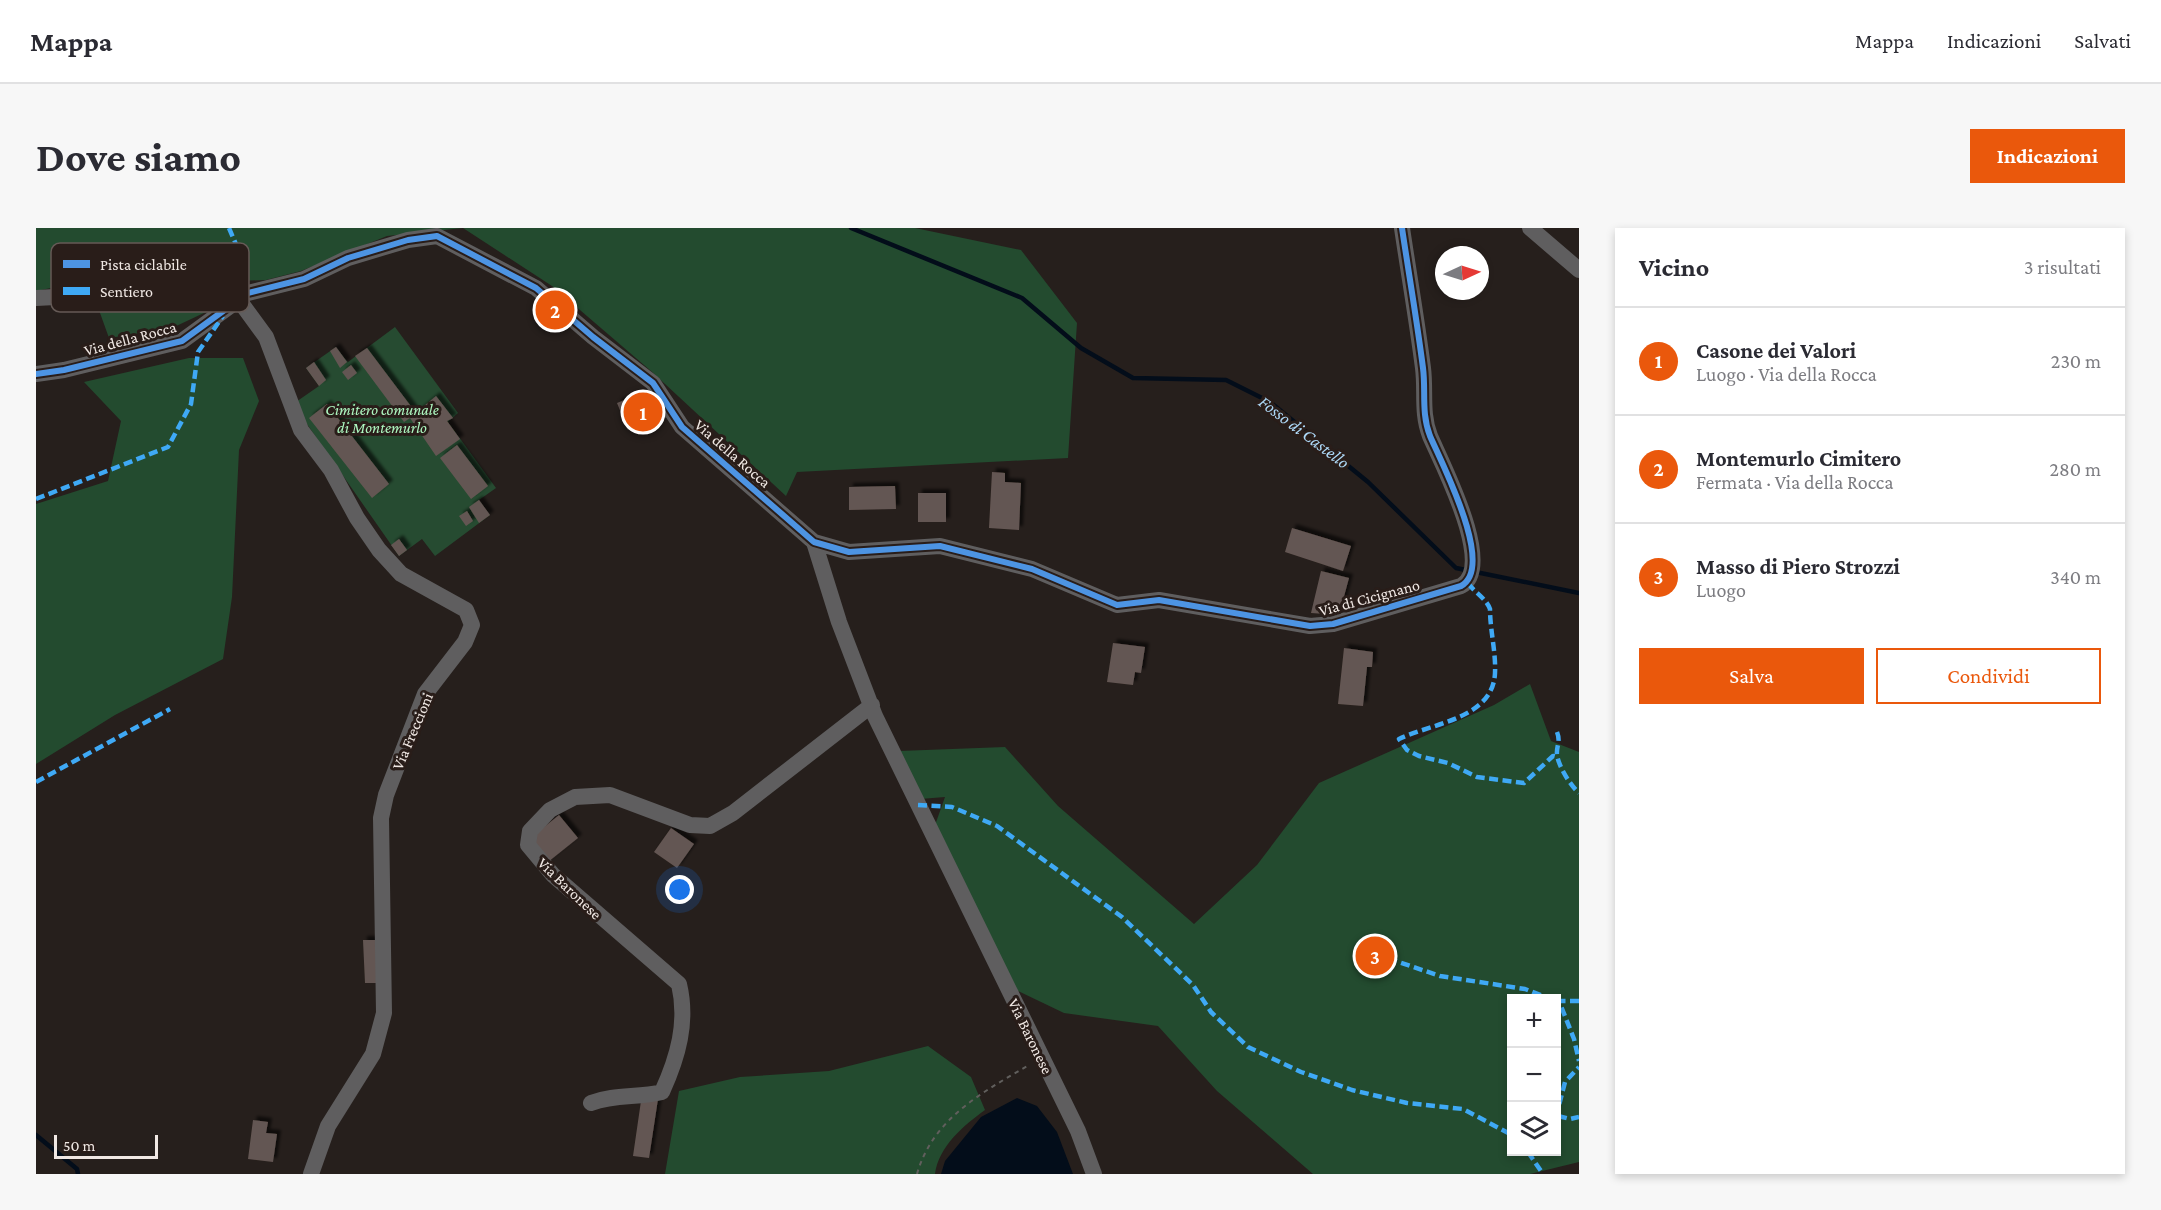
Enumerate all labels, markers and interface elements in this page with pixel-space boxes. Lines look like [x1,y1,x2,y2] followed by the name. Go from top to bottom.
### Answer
[30,26,113,57] text: Mappa
[1855,29,1914,53] text: Mappa
[1947,29,2041,53] text: Indicazioni
[2074,29,2131,53] text: Salvati
[1970,129,2125,183] button: Indicazioni
[36,133,241,180] text: Dove siamo
[51,243,249,312] legend
[1435,246,1489,300] north arrow
[1639,253,1709,282] text: Vicino
[100,256,187,273] text: Pista ciclabile
[2024,256,2101,278] text: 3 risultati
[100,283,153,300] text: Sentiero
[536,288,574,332] pin: 2
[82,318,179,359] street label: Via della Rocca
[1696,338,1856,363] text: Casone dei Valori
[1655,350,1662,372] text: 1
[2051,350,2101,372] text: 230 m
[1696,363,1877,385] text: Luogo · Via della Rocca
[624,390,662,435] pin: 1
[1255,391,1353,473] water label: Fosso di Castello
[325,401,439,436] park label: Cimitero comunale di Montemurlo
[691,416,775,491] street label: Via della Rocca
[1696,446,1901,471] text: Montemurlo Cimitero
[1653,458,1664,480] text: 2
[2050,458,2101,480] text: 280 m
[1696,471,1893,493] text: Fermata · Via della Rocca
[1696,554,1900,579] text: Masso di Piero Strozzi
[1654,566,1663,588] text: 3
[2050,566,2101,588] text: 340 m
[1317,576,1422,620] street label: Via di Cicignano
[1696,579,1746,601] text: Luogo
[1639,648,1864,704] button: Salva
[1876,648,2101,704] button: Condividi
[389,690,436,772] street label: Via Freccioni
[534,854,605,923] street label: Via Baronese
[665,875,694,904] your location
[1356,934,1394,978] pin: 3
[1507,994,1561,1156] map controls
[1507,994,1561,1048] button: +
[1005,996,1056,1077] street label: Via Baronese
[1507,1048,1561,1102] button: −
[1507,1102,1561,1156] button: layers
[54,1132,158,1160] scale bar
[63,1137,95,1154] text: 50 m

